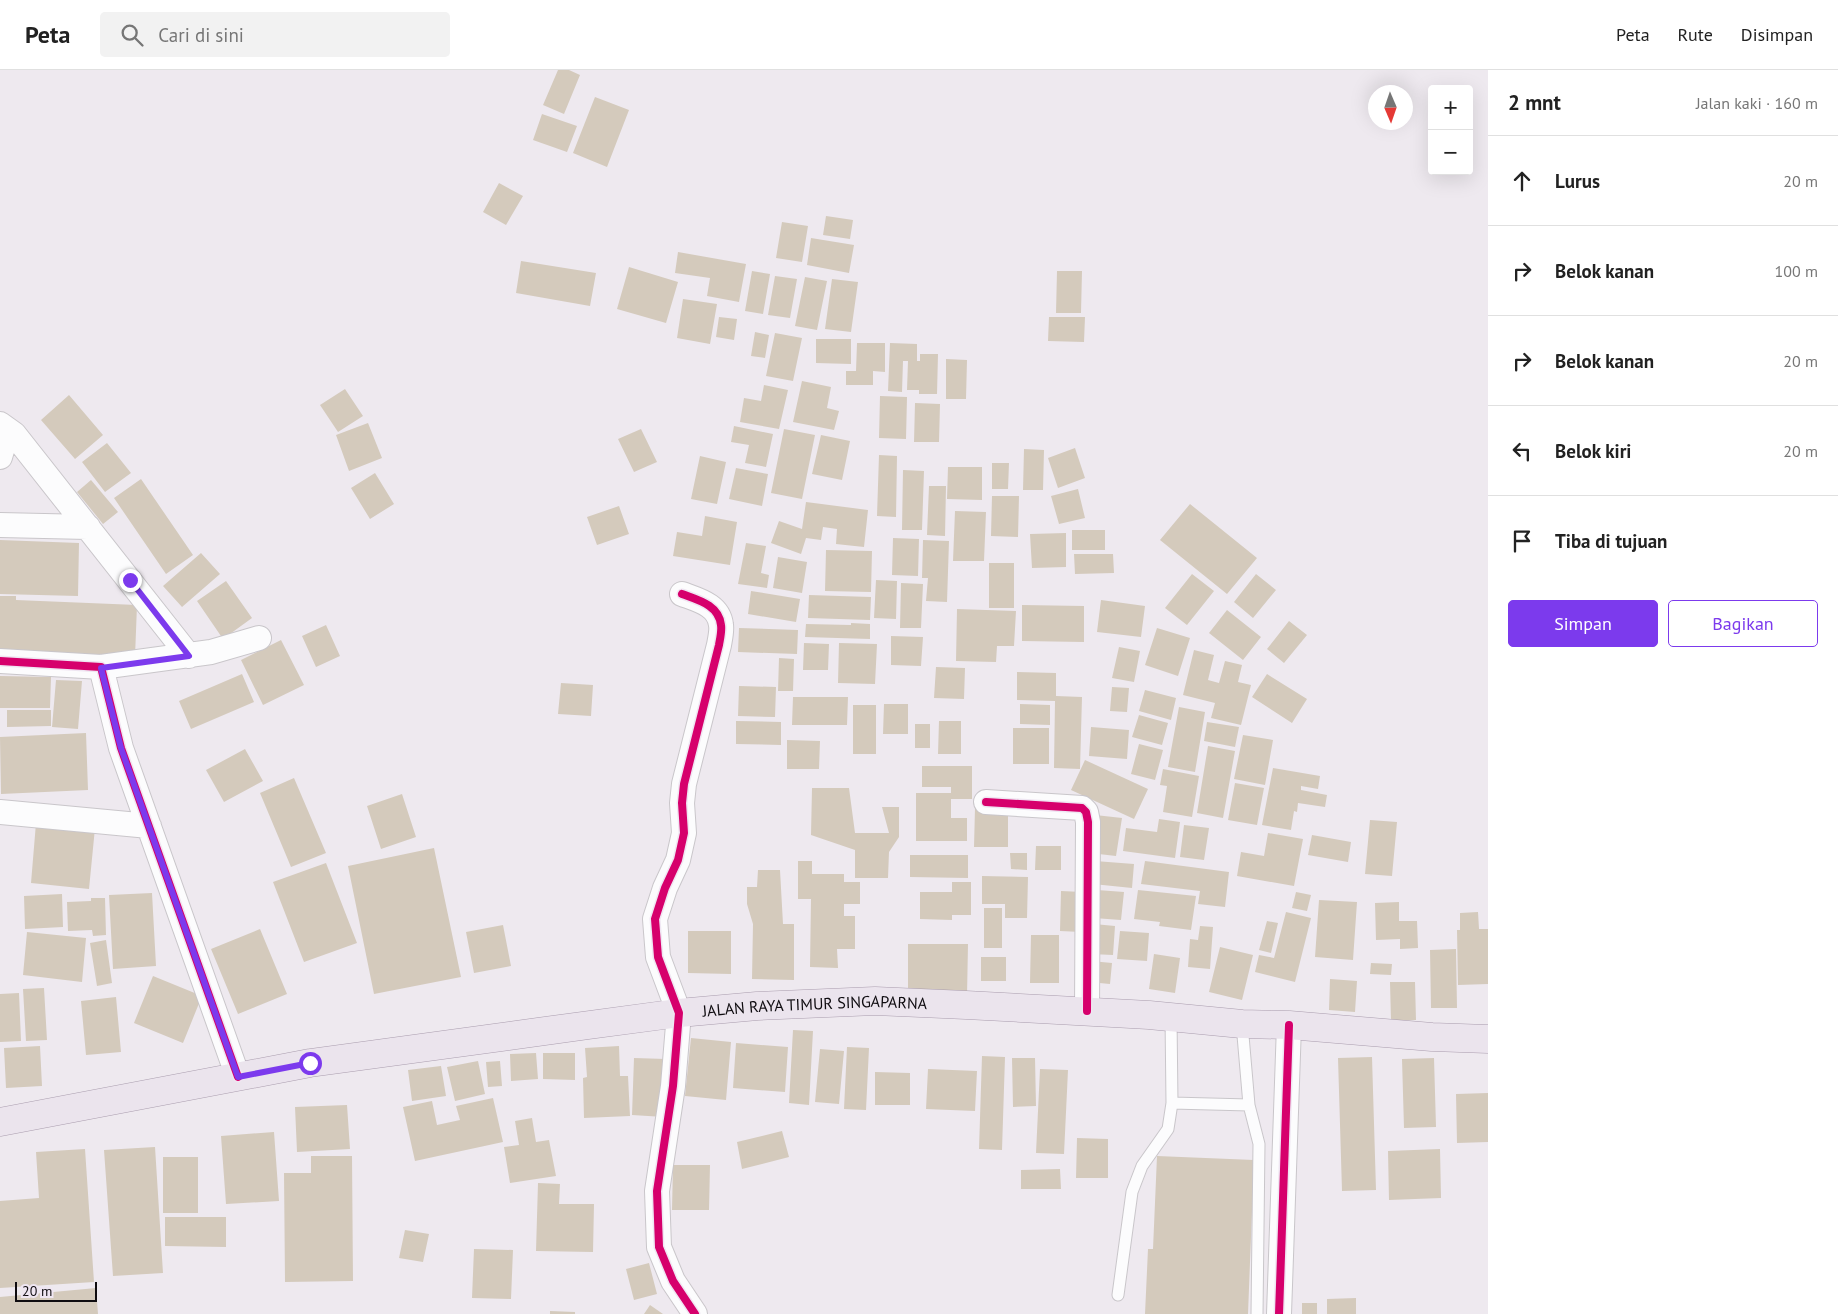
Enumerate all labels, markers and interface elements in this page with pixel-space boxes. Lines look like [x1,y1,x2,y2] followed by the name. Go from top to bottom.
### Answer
[100,12,450,57] search box
[25,19,70,50] text: Peta
[118,21,146,49] icon: search
[158,23,244,47] text: Cari di sini
[1616,23,1650,46] text: Peta
[1678,23,1713,46] text: Rute
[1741,23,1813,46] text: Disimpan
[1368,85,1413,130] north arrow
[1428,85,1473,175] map controls
[1428,85,1473,130] button: +
[1508,89,1561,116] text: 2 mnt
[1696,93,1818,113] text: Jalan kaki · 160 m
[1428,130,1473,175] button: −
[1508,167,1536,195] icon: ahead
[1555,169,1600,193] text: Lurus
[1783,171,1818,191] text: 20 m
[1508,257,1536,285] icon: right
[1555,259,1654,283] text: Belok kanan
[1775,261,1818,281] text: 100 m
[1508,347,1536,375] icon: right
[1555,349,1654,373] text: Belok kanan
[1783,351,1818,371] text: 20 m
[1508,437,1536,465] icon: left
[1555,439,1631,463] text: Belok kiri
[1783,441,1818,461] text: 20 m
[1508,527,1536,555] icon: arrive
[1555,529,1667,553] text: Tiba di tujuan
[119,569,142,592] route end
[1508,600,1658,647] button: Simpan
[1668,600,1818,647] button: Bagikan
[701,991,928,1021] street label: JALAN RAYA TIMUR SINGAPARNA
[299,1052,322,1075] route start
[15,1279,98,1302] scale bar
[22,1282,52,1300] text: 20 m

